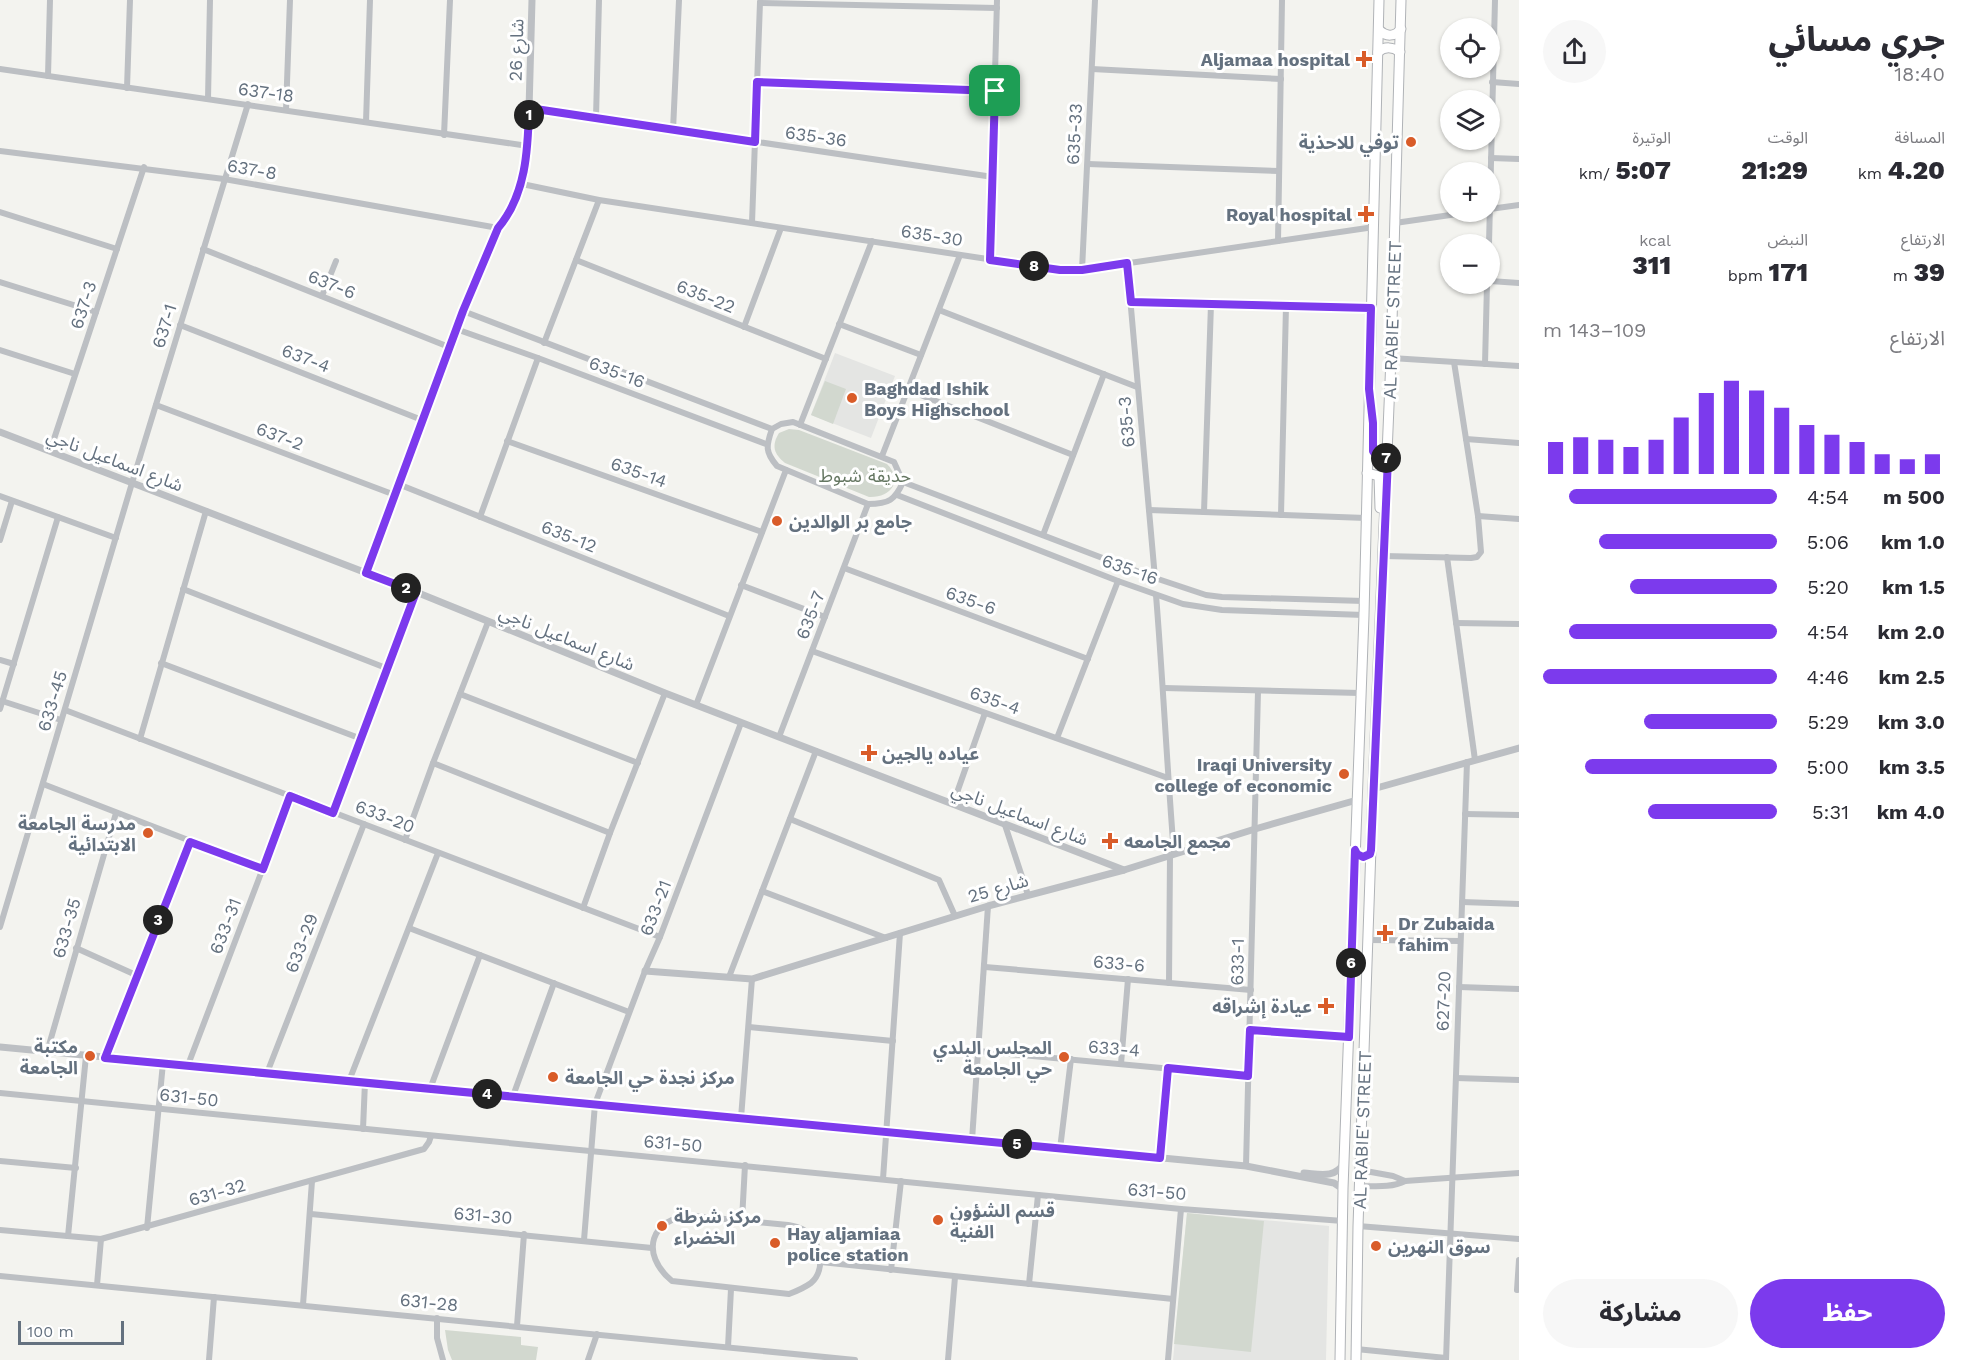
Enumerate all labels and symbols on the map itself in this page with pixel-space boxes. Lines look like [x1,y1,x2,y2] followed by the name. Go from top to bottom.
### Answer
[504,18,532,82] street label: شارع 26
[1201,49,1350,70] place label: Aljamaa hospital
[1355,50,1373,68] marker: Aljamaa hospital
[969,65,1020,116] pin
[237,78,295,106] street label: 637-18
[514,100,544,130] pin: 1
[1062,103,1086,165] street label: 635-33
[784,121,848,151] street label: 635-36
[1299,132,1400,157] place label: توفي للاحذية
[1404,135,1418,149] marker: توفي للاحذية
[225,154,279,184] street label: 637-8
[1226,204,1352,225] place label: Royal hospital
[1357,205,1375,223] marker: Royal hospital
[899,220,965,250] street label: 635-30
[1379,240,1405,400] street label: AL RABIE' STREET
[1019,251,1049,281] pin: 8
[305,265,359,303] street label: 637-6
[674,275,738,317] street label: 635-22
[65,278,101,332] street label: 637-3
[147,301,181,351] street label: 637-1
[279,339,333,377] street label: 637-4
[586,352,648,392] street label: 635-16
[864,378,1010,420] place label: Baghdad Ishik Boys Highschool
[845,391,859,405] marker: Baghdad Ishik Boys Highschool
[1113,396,1139,448] street label: 635-3
[253,417,307,455] street label: 637-2
[42,424,186,499] street label: شارع اسماعيل ناجي
[1371,443,1401,473] pin: 7
[608,452,670,492] street label: 635-14
[819,465,911,487] park label: حديقة شبوط
[789,511,912,535] place label: جامع بر الوالدين
[770,514,784,528] marker: جامع بر الوالدين
[538,515,600,557] street label: 635-12
[1099,549,1161,589] street label: 635-16
[391,573,421,603] pin: 2
[943,581,999,619] street label: 635-6
[791,588,829,642] street label: 635-7
[495,601,638,678] street label: شارع اسماعيل ناجي
[33,668,71,734] street label: 633-45
[967,681,1023,719] street label: 635-4
[882,743,979,764] place label: عياده يالجين
[860,744,878,762] marker: عياده يالجين
[1154,754,1333,796] place label: Iraqi University college of economic
[1337,767,1351,781] marker: Iraqi University college of economic
[947,778,1091,853] street label: شارع اسماعيل ناجي
[352,795,418,837] street label: 633-20
[18,813,136,855] place label: مدرسة الجامعة الابتدائية
[141,826,155,840] marker: مدرسة الجامعة الابتدائية
[1124,831,1231,855] place label: مجمع الجامعه
[1101,832,1119,850] marker: مجمع الجامعه
[965,869,1032,911] street label: شارع 25
[635,877,675,939] street label: 633-21
[47,895,85,961] street label: 633-35
[205,895,245,957] street label: 633-31
[143,905,173,935] pin: 3
[280,910,322,976] street label: 633-29
[1398,913,1495,955] place label: Dr Zubaida fahim
[1376,924,1394,942] marker: Dr Zubaida fahim
[1226,938,1248,986] street label: 633-1
[1336,948,1366,978] pin: 6
[1092,950,1146,976] street label: 633-6
[1431,970,1455,1032] street label: 627-20
[1212,996,1312,1019] place label: عيادة إشراقه
[1317,997,1335,1015] marker: عيادة إشراقه
[1087,1035,1141,1061] street label: 633-4
[20,1036,78,1078] place label: مكتبة الجامعة
[933,1037,1052,1083] place label: المجلس البلدي حي الجامعة
[83,1049,97,1063] marker: مكتبة الجامعة
[1057,1050,1071,1064] marker: المجلس البلدي حي الجامعة
[1349,1050,1375,1210] street label: AL RABIE' STREET
[565,1067,735,1092] place label: مركز نجدة حي الجامعة
[546,1070,560,1084] marker: مركز نجدة حي الجامعة
[472,1079,502,1109] pin: 4
[158,1083,220,1111] street label: 631-50
[1002,1129,1032,1159] pin: 5
[643,1130,703,1156] street label: 631-50
[186,1174,248,1210] street label: 631-32
[1127,1178,1187,1204] street label: 631-50
[950,1200,1055,1242] place label: قسم الشؤون الفنية
[453,1202,513,1228] street label: 631-30
[674,1206,761,1249] place label: مركز شرطة الخضراء
[931,1213,945,1227] marker: قسم الشؤون الفنية
[655,1219,669,1233] marker: مركز شرطة الخضراء
[787,1223,909,1265] place label: Hay aljamiaa police station
[768,1236,782,1250] marker: Hay aljamiaa police station
[1388,1236,1491,1258] place label: سوق النهرين
[1369,1239,1383,1253] marker: سوق النهرين
[399,1289,459,1315] street label: 631-28
[18,1318,124,1346] scale bar

